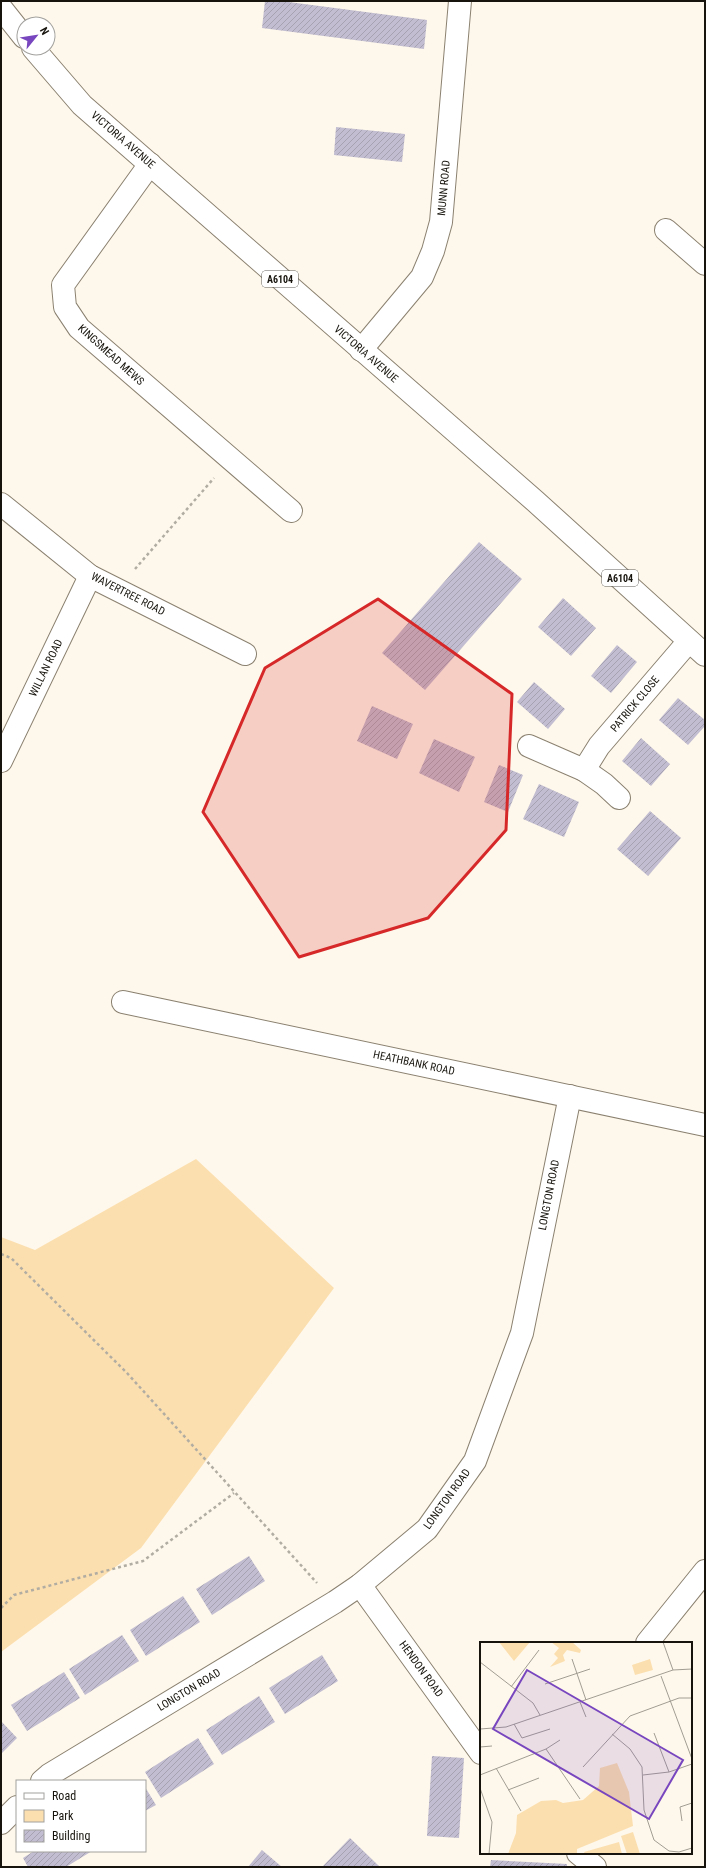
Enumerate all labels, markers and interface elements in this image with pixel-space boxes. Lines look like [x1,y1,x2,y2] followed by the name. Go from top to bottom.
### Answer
[16,16,56,56] north arrow
[37,25,52,38] text: N
[88,109,158,172] street label: VICTORIA AVENUE
[435,160,453,216] street label: MUNN ROAD
[262,271,298,287] road number: A6104
[75,322,147,388] street label: KINGSMEAD MEWS
[331,323,401,386] street label: VICTORIA AVENUE
[89,570,167,618] street label: WAVERTREE ROAD
[602,570,638,586] road number: A6104
[26,637,66,699] street label: WILLAN ROAD
[608,673,662,735] street label: PATRICK CLOSE
[372,1048,456,1078] street label: HEATHBANK ROAD
[536,1159,562,1231] street label: LONGTON ROAD
[421,1466,473,1532] street label: LONGTON ROAD
[396,1638,446,1700] street label: HENDON ROAD
[480,1642,692,1854] inset map
[155,1666,223,1714] street label: LONGTON ROAD
[16,1780,146,1852] legend
[52,1789,76,1803] text: Road
[52,1809,74,1823] text: Park
[52,1829,90,1843] text: Building

